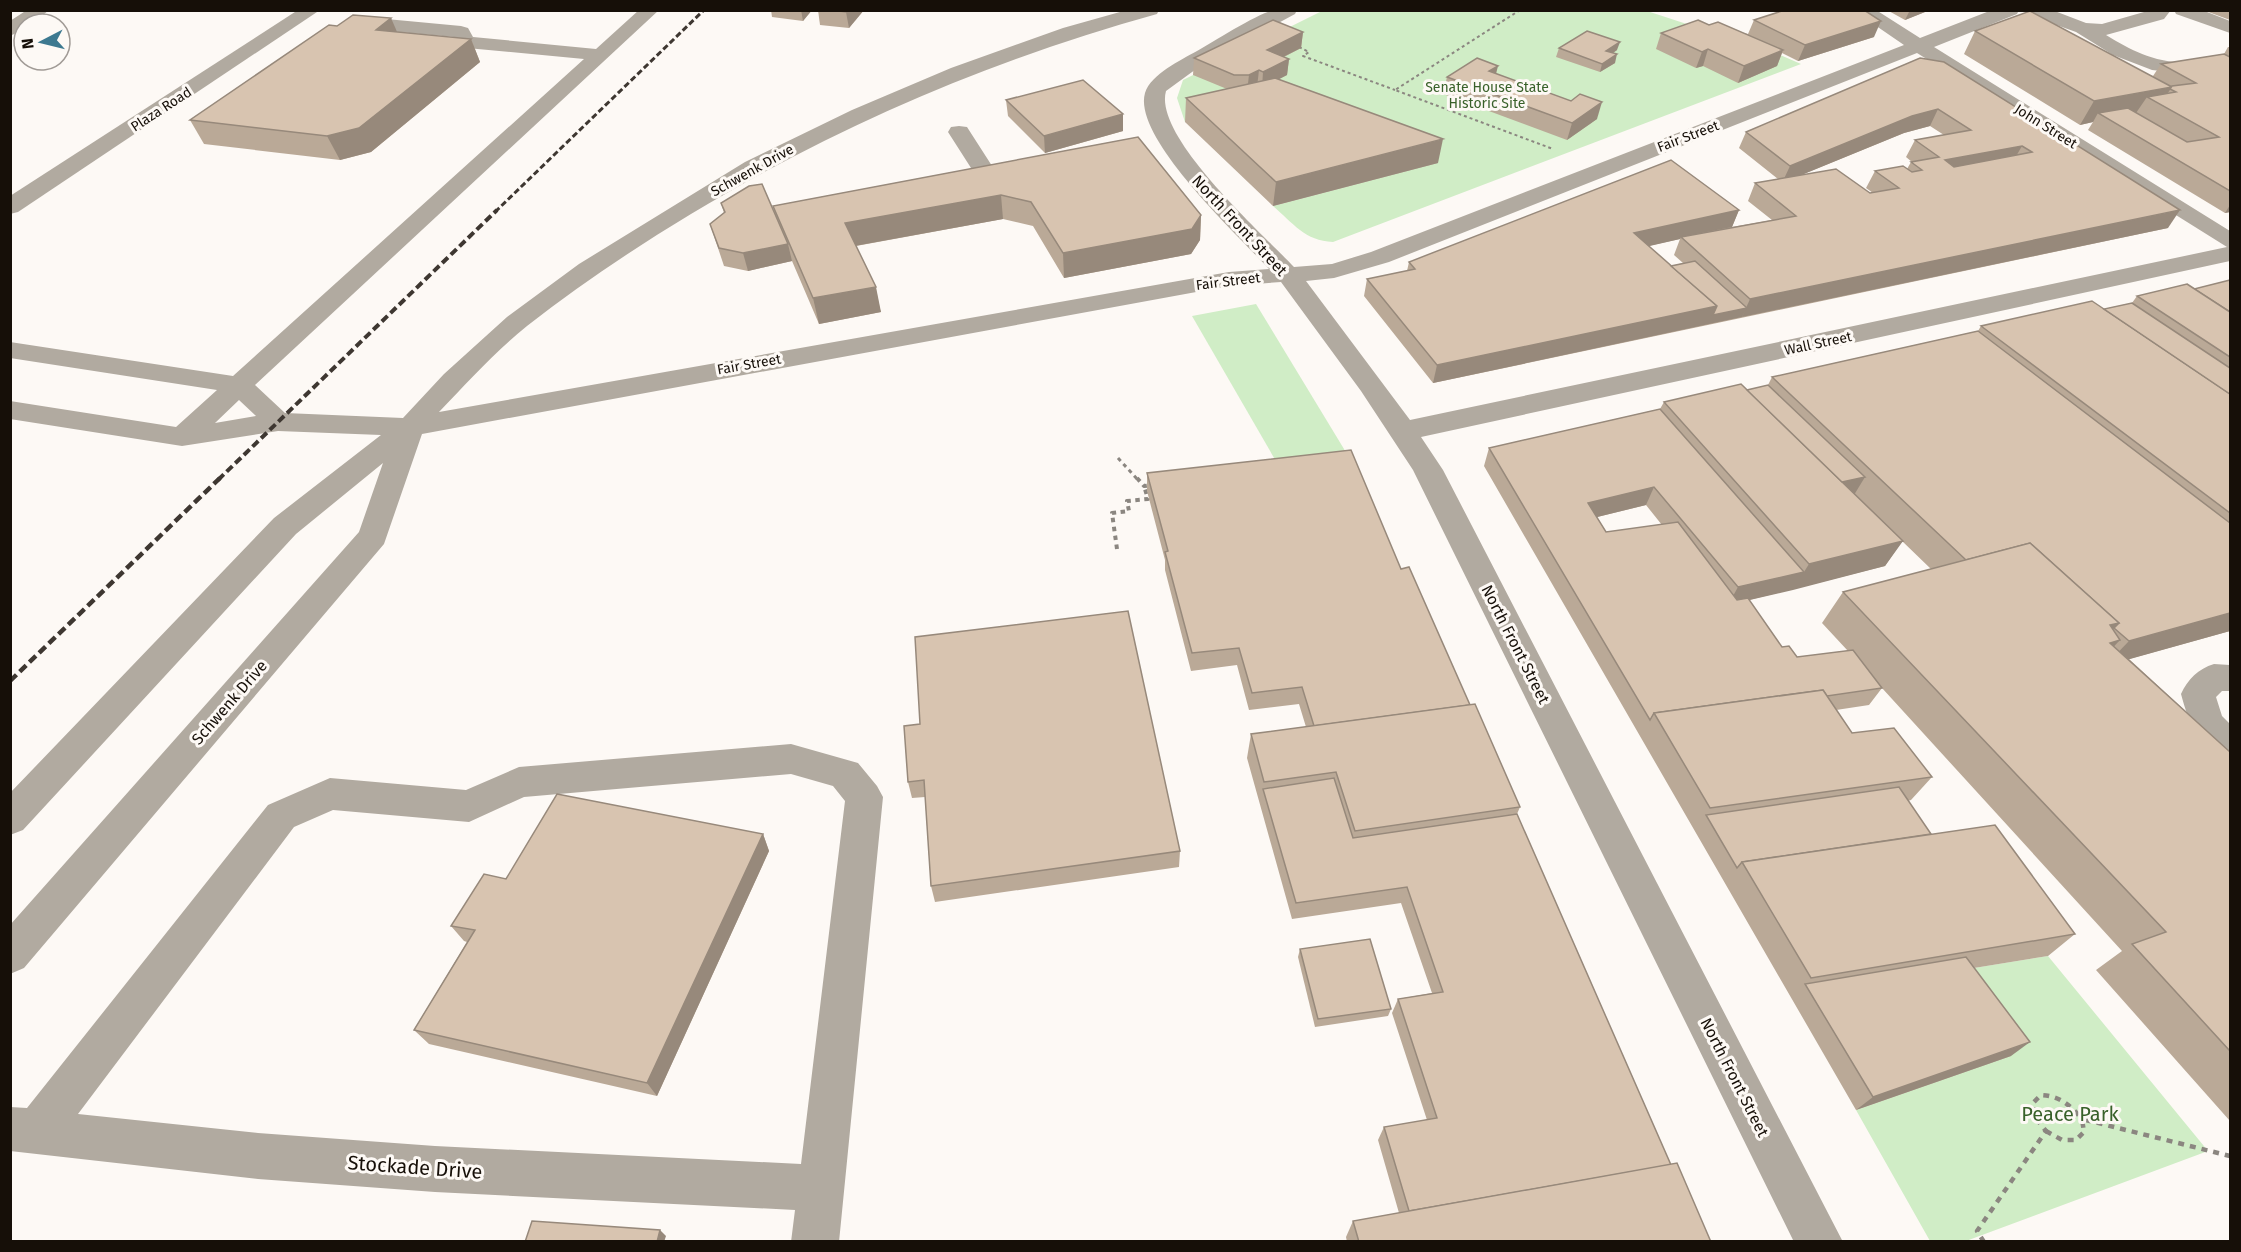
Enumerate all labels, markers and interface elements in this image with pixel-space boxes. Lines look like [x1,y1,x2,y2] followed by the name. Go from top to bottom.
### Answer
[12,12,72,72] north arrow
[18,37,38,50] text: N
[1425,79,1549,112] park label: Senate House State Historic Site
[128,83,195,135] street label: Plaza Road
[2011,101,2081,153] street label: John Street
[1655,117,1722,156] street label: Fair Street
[708,141,797,200] street label: Schwenk Drive
[1188,171,1291,280] street label: North Front Street
[1195,269,1262,294] street label: Fair Street
[1783,328,1854,359] street label: Wall Street
[716,350,783,378] street label: Fair Street
[1477,582,1554,707] street label: North Front Street
[188,656,271,748] street label: Schwenk Drive
[1696,1015,1773,1140] street label: North Front Street
[2021,1102,2119,1126] park label: Peace Park
[347,1150,483,1184] street label: Stockade Drive

